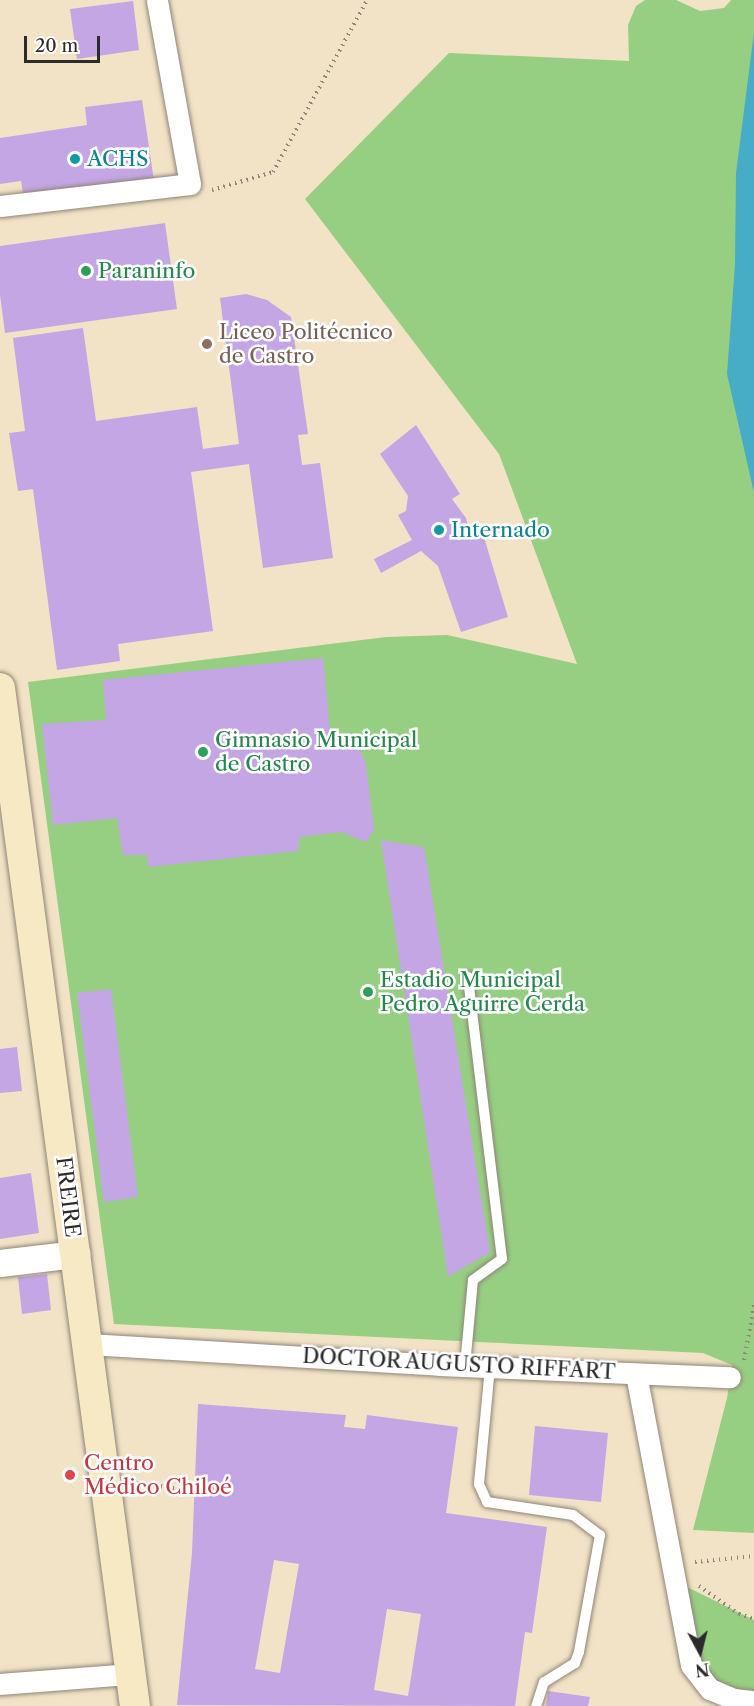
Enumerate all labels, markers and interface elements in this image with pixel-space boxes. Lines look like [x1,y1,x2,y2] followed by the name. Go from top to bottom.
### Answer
[27,24,104,62] scale bar
[35,35,78,57] text: 20 m
[87,146,149,172] place label: ACHS
[68,152,82,166] marker: ACHS
[98,258,195,284] place label: Paraninfo
[79,264,93,278] marker: Paraninfo
[219,319,393,369] place label: Liceo Politécnico de Castro
[200,337,214,351] marker: Liceo Politécnico de Castro
[451,517,550,543] place label: Internado
[432,523,446,537] marker: Internado
[215,727,417,777] place label: Gimnasio Municipal de Castro
[196,745,210,759] marker: Gimnasio Municipal de Castro
[380,967,586,1017] place label: Estadio Municipal Pedro Aguirre Cerda
[361,985,375,999] marker: Estadio Municipal Pedro Aguirre Cerda
[51,1155,85,1239] street label: FREIRE
[301,1343,617,1385] street label: DOCTOR AUGUSTO RIFFART
[84,1450,232,1500] place label: Centro Médico Chiloé
[61,1466,79,1484] marker: Centro Médico Chiloé
[670,1622,730,1682] north arrow
[694,1659,710,1681] text: N

